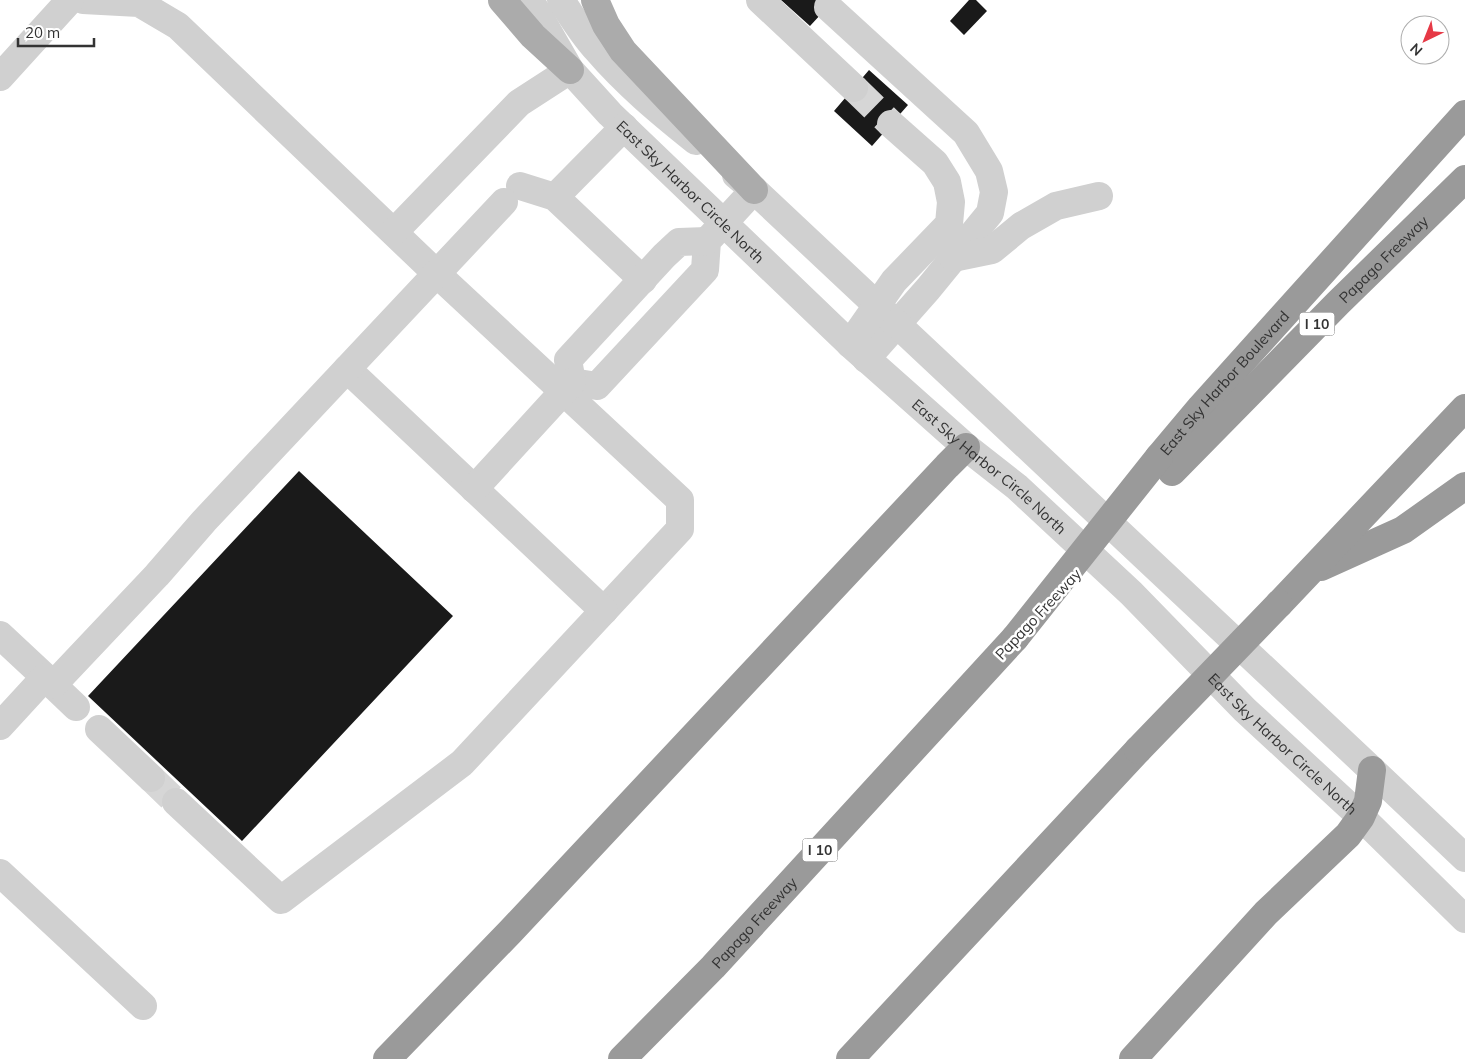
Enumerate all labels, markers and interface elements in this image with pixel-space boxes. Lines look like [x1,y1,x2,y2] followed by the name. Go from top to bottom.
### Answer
[18,15,94,47] scale bar
[1400,15,1450,65] north arrow
[25,23,60,42] text: 20 m
[1406,39,1426,60] text: N
[613,116,769,267] street label: East Sky Harbor Circle North
[1334,211,1432,307] street label: Papago Freeway
[1155,306,1293,459] street label: East Sky Harbor Boulevard
[1300,312,1334,336] road number: I 10
[908,394,1071,538] street label: East Sky Harbor Circle North
[991,565,1085,663] street label: Papago Freeway
[1204,669,1361,818] street label: East Sky Harbor Circle North
[802,838,838,862] road number: I 10
[707,873,801,972] street label: Papago Freeway

